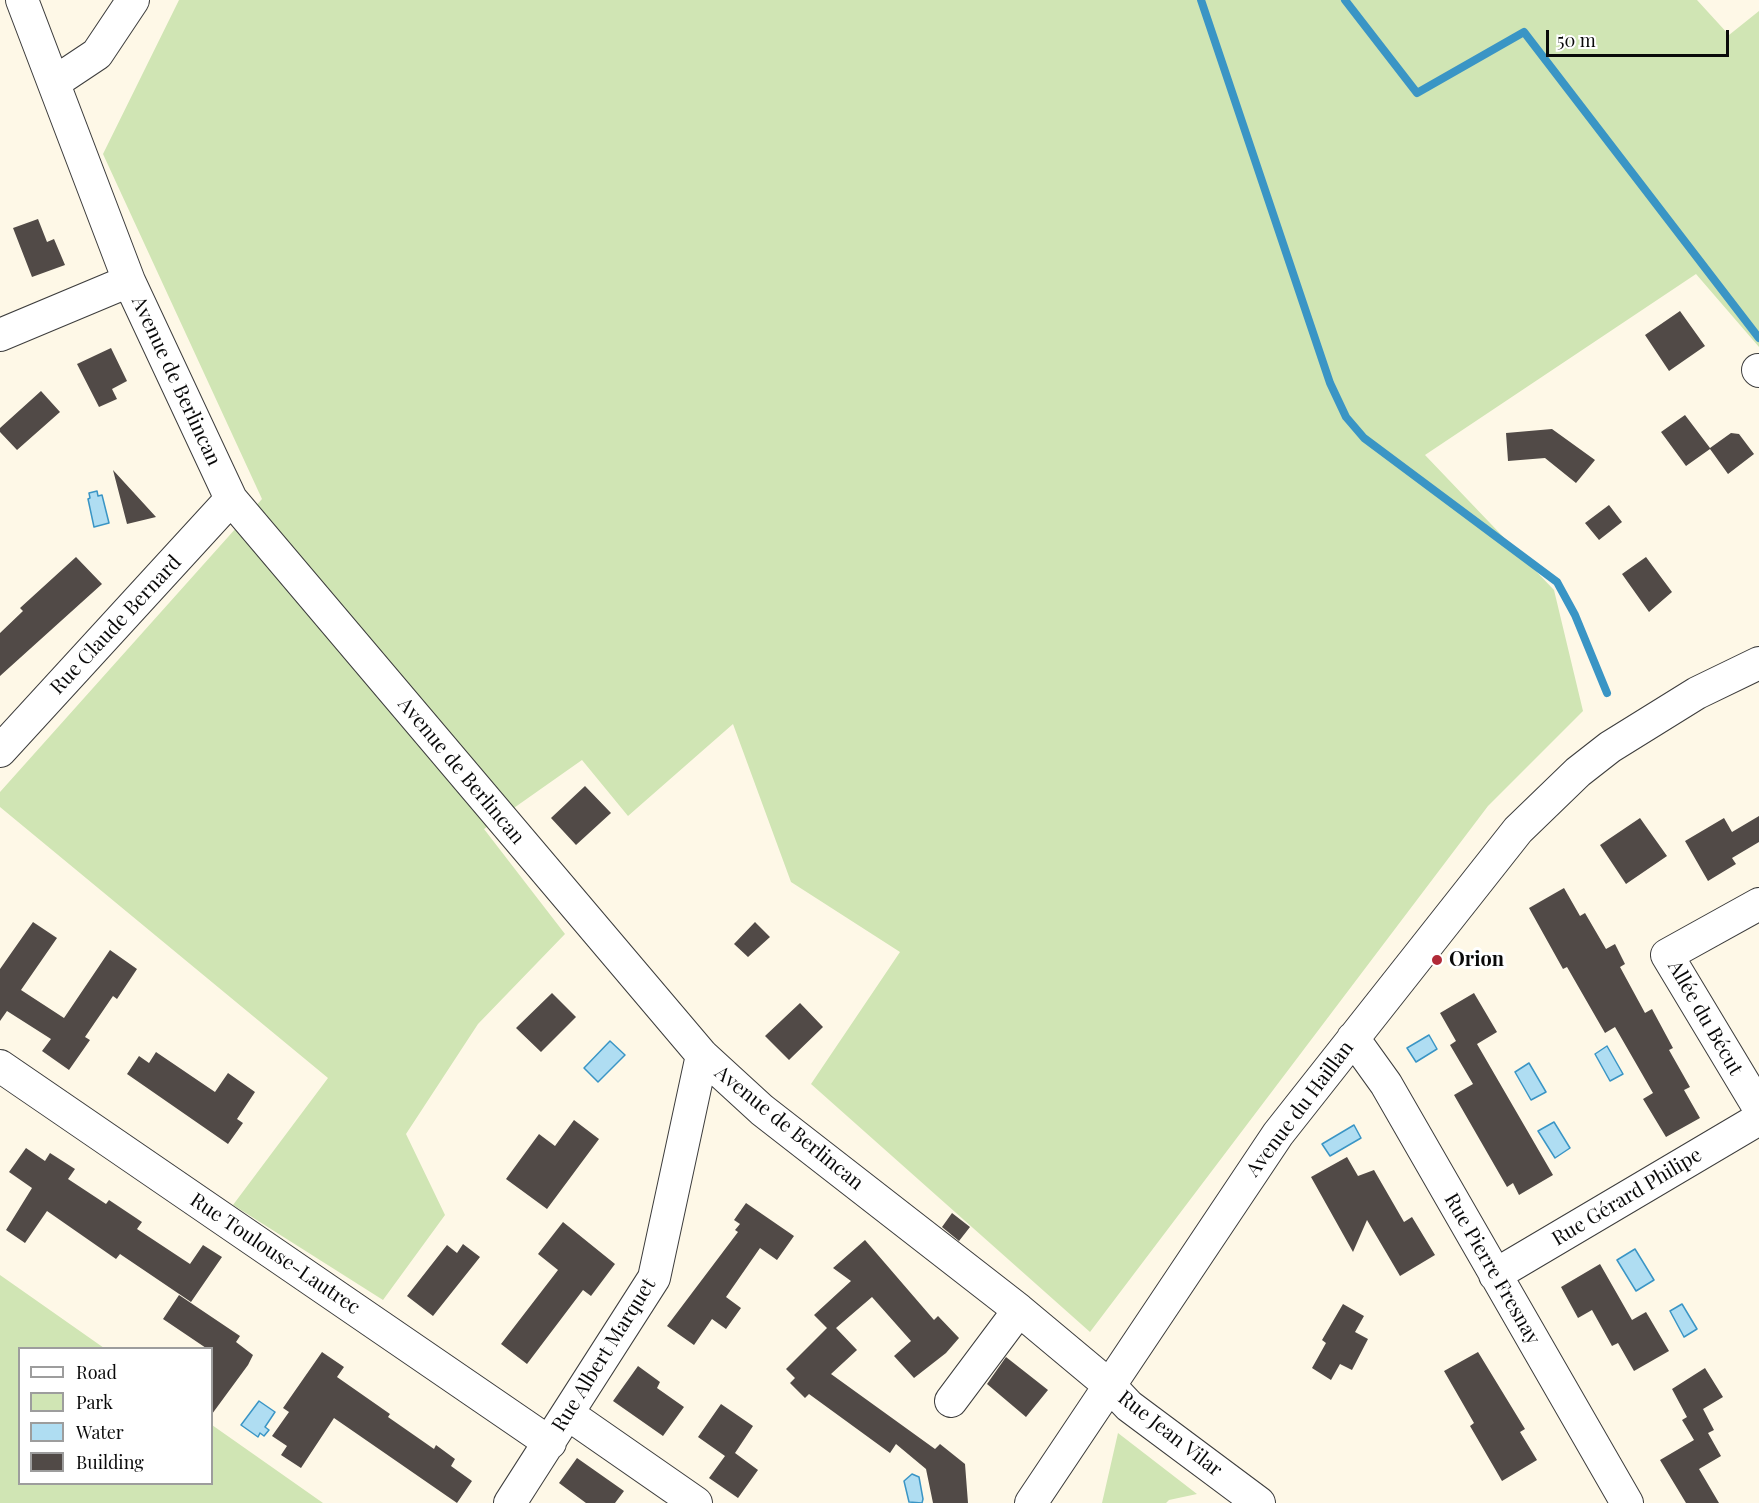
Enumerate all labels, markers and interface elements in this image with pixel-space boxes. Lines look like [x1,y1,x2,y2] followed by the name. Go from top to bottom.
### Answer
[1549,18,1732,56] scale bar
[1557,28,1596,52] text: 50 m
[126,293,226,469] street label: Avenue de Berlincan
[46,551,186,699] street label: Rue Claude Bernard
[393,693,529,849] street label: Avenue de Berlincan
[1449,948,1504,972] place label: Orion
[1430,953,1444,967] marker: Orion
[1663,956,1747,1080] street label: Allée du Bécut
[1241,1037,1359,1181] street label: Avenue du Haillan
[710,1061,868,1195] street label: Avenue de Berlincan
[1548,1143,1706,1251] street label: Rue Gérard Philipe
[186,1188,364,1320] street label: Rue Toulouse-Lautrec
[1439,1189,1545,1349] street label: Rue Pierre Fresnay
[547,1274,661,1436] street label: Rue Albert Marquet
[18,1347,213,1485] legend
[76,1360,117,1384] text: Road
[1113,1386,1227,1482] street label: Rue Jean Vilar
[76,1390,113,1414] text: Park
[76,1420,124,1444] text: Water
[76,1450,144,1474] text: Building

